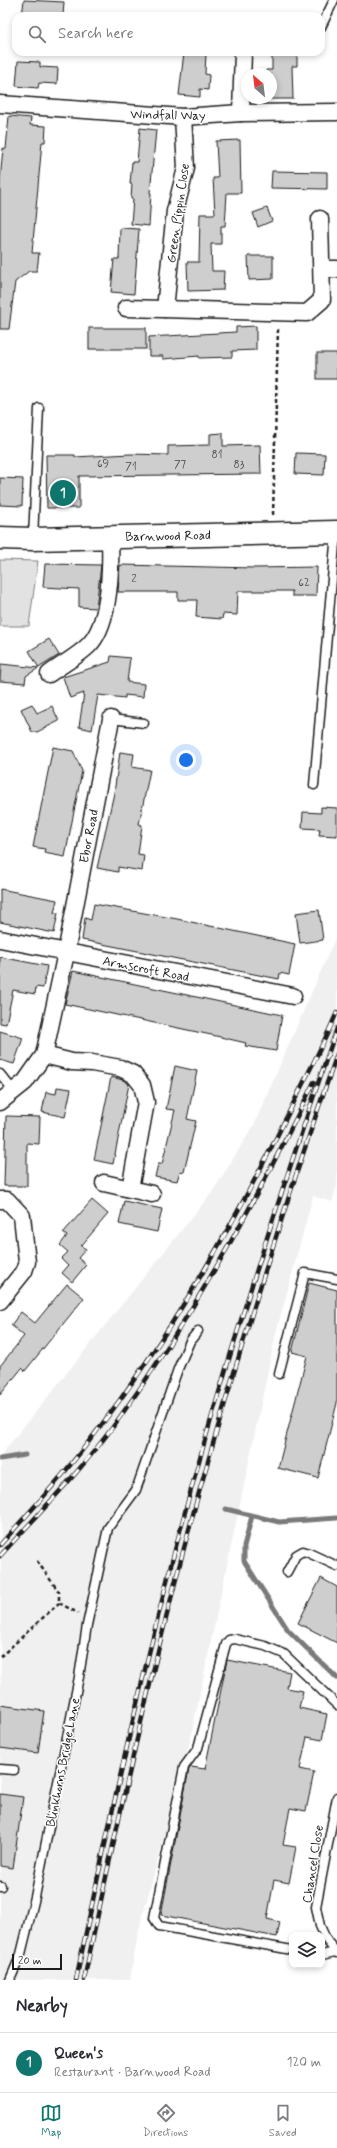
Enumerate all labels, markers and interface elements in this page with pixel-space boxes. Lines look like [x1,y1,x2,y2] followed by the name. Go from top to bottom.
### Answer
[12,12,325,56] search box
[26,23,48,45] icon: search
[58,24,134,44] text: Search here
[241,68,277,104] north arrow
[130,106,206,125] street label: Windfall Way
[163,162,194,264] street label: Green Pippin Close
[212,448,222,462] house number: 81
[97,457,109,471] house number: 69
[174,458,187,472] house number: 77
[234,458,245,472] house number: 83
[125,460,137,474] house number: 71
[50,478,76,508] pin: 1
[125,527,211,546] street label: Barnwood Road
[131,572,137,586] house number: 2
[298,576,310,590] house number: 62
[176,750,196,770] your location
[76,808,103,865] street label: Ebor Road
[101,953,191,986] street label: Armscroft Road
[43,1696,84,1829] street label: Blinkhorns Bridge Lane
[299,1824,328,1905] street label: Chancel Close
[289,1932,325,1968] map controls
[289,1932,325,1968] button: layers
[12,1952,62,1971] scale bar
[18,1954,41,1968] text: 20 m
[16,1995,68,2017] text: Nearby
[54,2044,103,2064] text: Queen's
[26,2054,32,2071] text: 1
[287,2054,321,2071] text: 120 m
[54,2064,210,2081] text: Restaurant · Barnwood Road
[40,2102,62,2140] tab: Map
[143,2102,188,2140] tab: Directions
[269,2102,297,2140] tab: Saved

